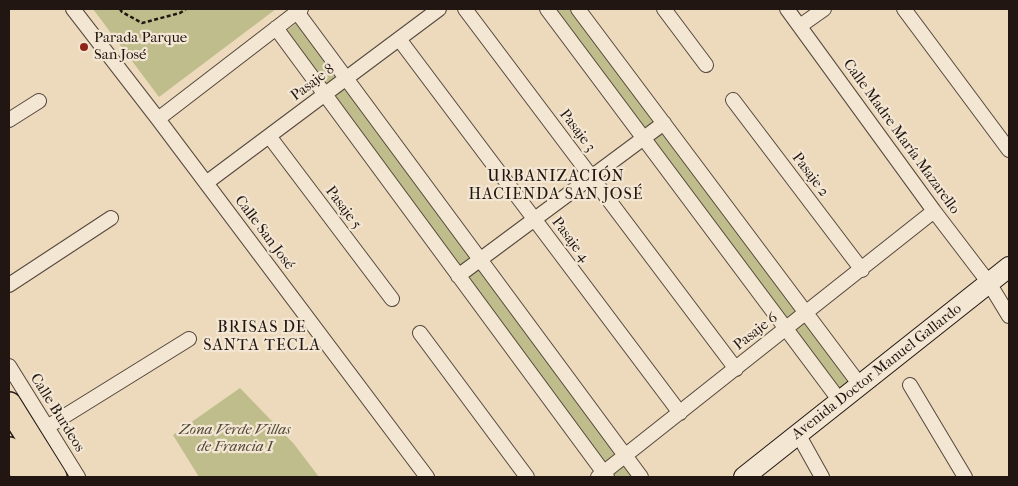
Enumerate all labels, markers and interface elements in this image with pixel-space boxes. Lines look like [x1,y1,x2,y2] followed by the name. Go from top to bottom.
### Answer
[94,29,187,64] place label: Parada Parque San José
[78,41,90,53] marker: Parada Parque San José
[839,56,963,218] street label: Calle Madre María Mazarello
[288,61,338,105] street label: Pasaje 8
[555,106,599,156] street label: Pasaje 3
[788,149,832,201] street label: Pasaje 2
[466,167,646,205] district label: URBANIZACIÓN HACIENDA SAN JOSÉ
[321,183,365,233] street label: Pasaje 5
[230,192,298,274] street label: Calle San José
[547,214,593,266] street label: Pasaje 4
[788,300,966,444] street label: Avenida Doctor Manuel Gallardo
[730,309,782,355] street label: Pasaje 6
[202,318,322,356] district label: BRISAS DE SANTA TECLA
[26,370,88,456] street label: Calle Burdeos
[179,421,291,456] park label: Zona Verde Villas de Francia I

